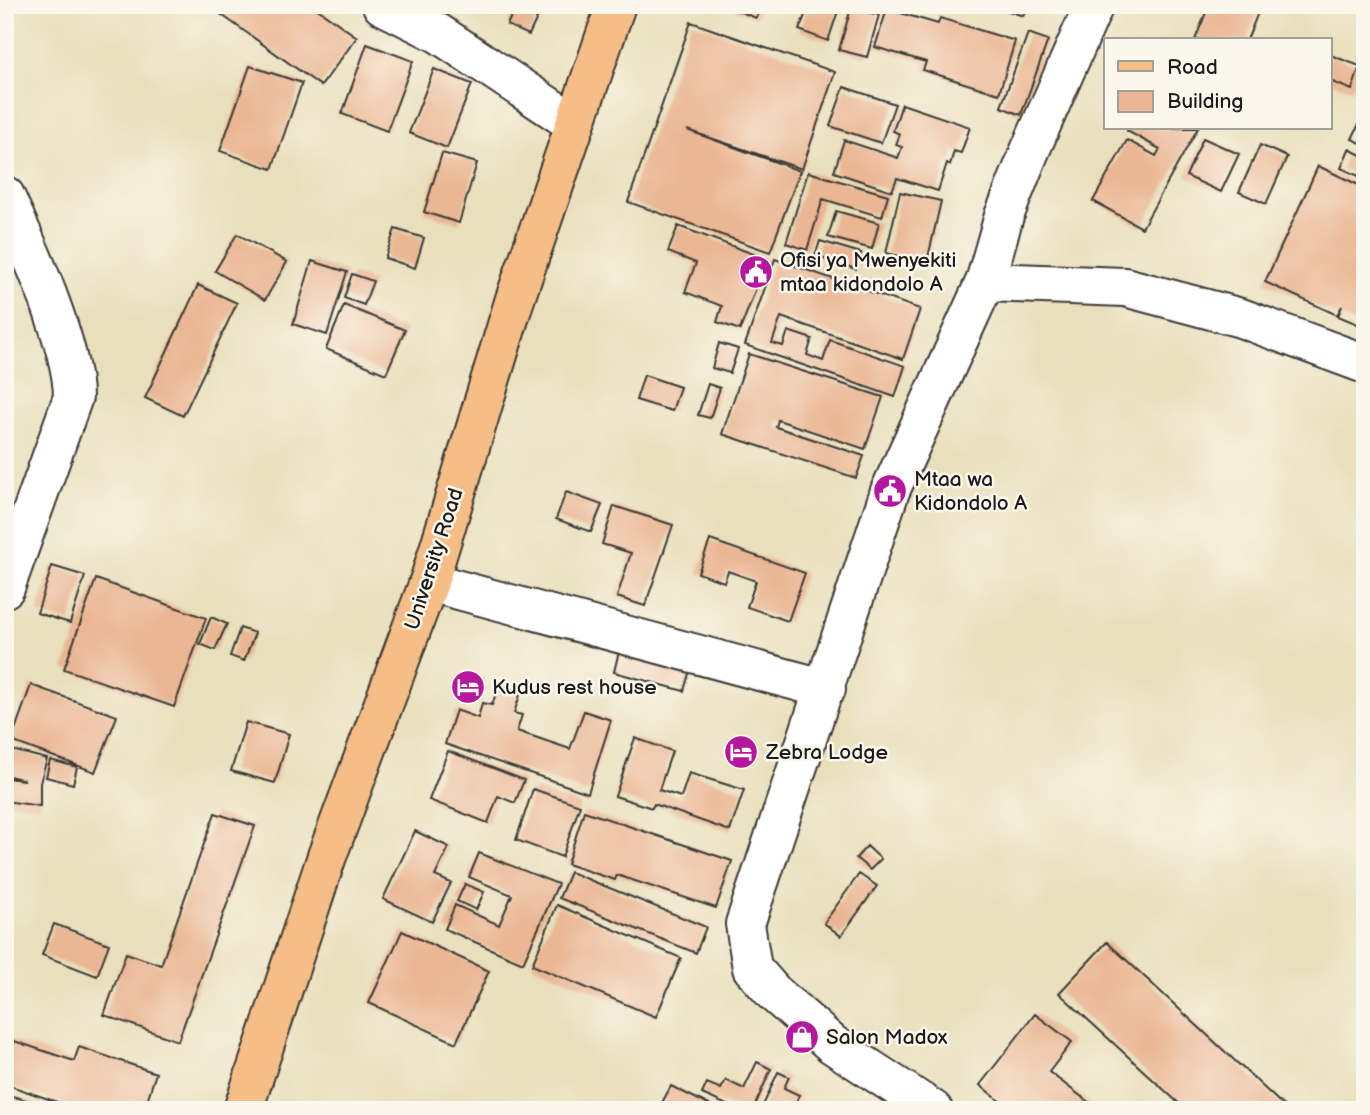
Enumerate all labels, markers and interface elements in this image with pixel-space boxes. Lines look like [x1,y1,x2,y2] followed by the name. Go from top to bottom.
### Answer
[1104,38,1332,130] legend
[1167,55,1218,80] text: Road
[1167,89,1243,114] text: Building
[780,248,957,297] place label: Ofisi ya Mwenyekiti mtaa kidondolo A
[737,253,775,291] public building icon: Ofisi ya Mwenyekiti mtaa kidondolo A
[914,467,1027,516] place label: Mtaa wa Kidondolo A
[871,472,909,510] public building icon: Mtaa wa Kidondolo A
[399,485,469,633] street label: University Road
[449,668,487,706] hotel icon: Kudus rest house
[492,675,657,700] place label: Kudus rest house
[722,733,760,771] hotel icon: Zebra Lodge
[765,740,888,765] place label: Zebra Lodge
[783,1018,821,1056] shop icon: Salon Madox
[826,1025,948,1050] place label: Salon Madox

